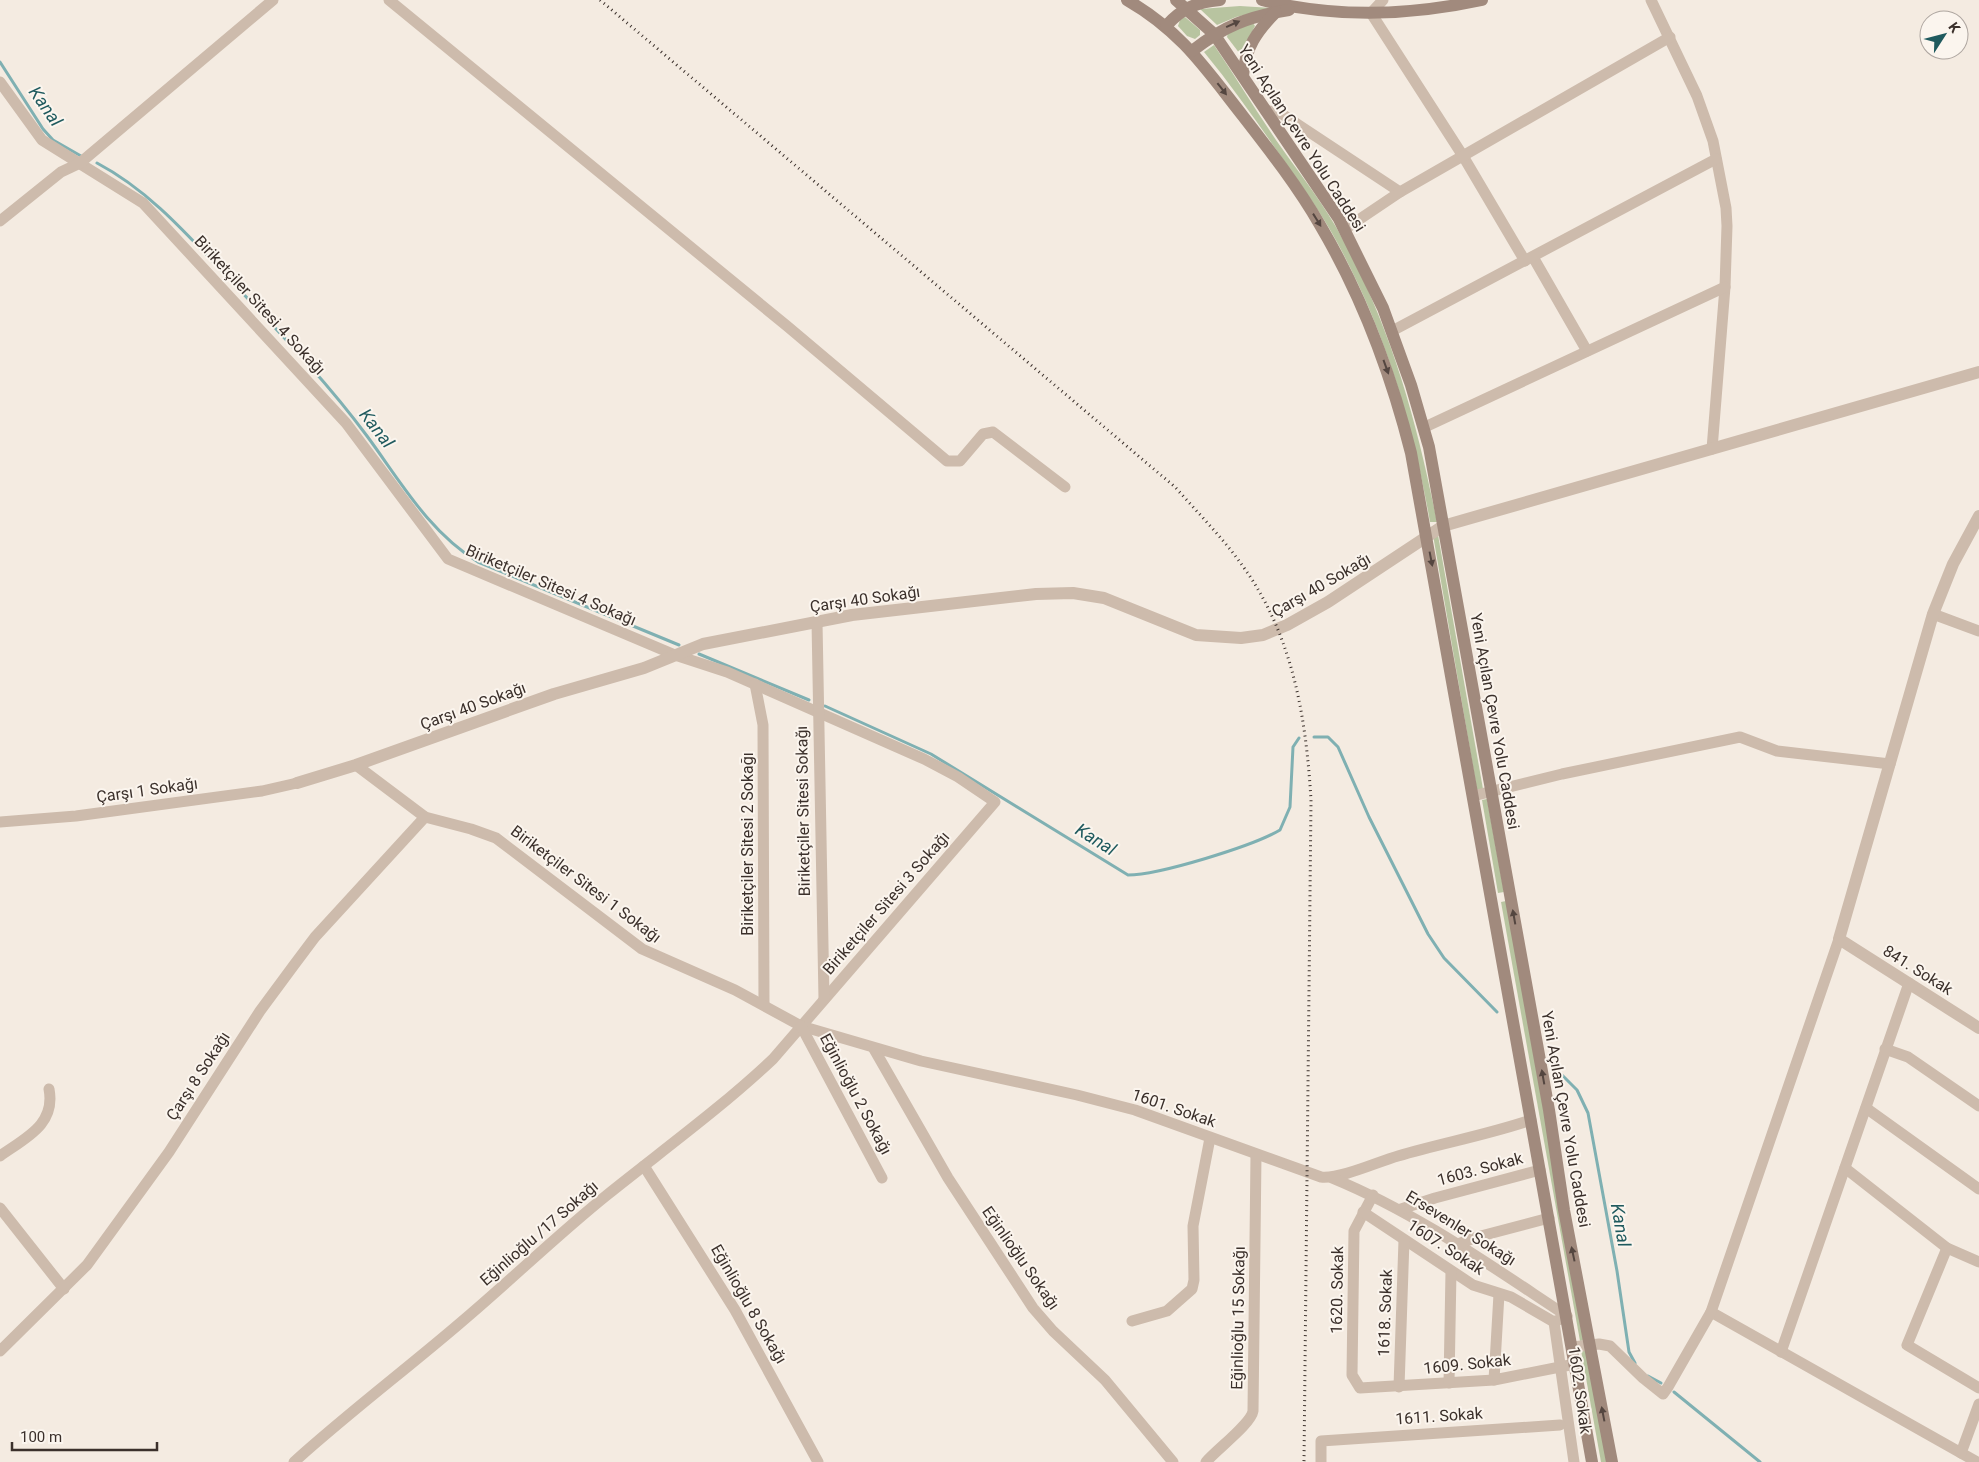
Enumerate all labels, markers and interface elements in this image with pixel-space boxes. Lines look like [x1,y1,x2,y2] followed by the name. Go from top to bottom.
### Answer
[1919,10,1969,60] north arrow
[1945,19,1964,36] text: K
[1226,20,1240,28] one-way arrow
[1234,41,1370,235] street label: Yeni Açılan Çevre Yolu Caddesi
[25,82,68,131] water label: Kanal
[1216,82,1227,95] one-way arrow
[1313,214,1322,227] one-way arrow
[190,231,330,379] street label: Biriketçiler Sitesi 4 Sokağı
[1383,360,1390,375] one-way arrow
[355,404,399,452] water label: Kanal
[463,540,639,630] street label: Biriketçiler Sitesi 4 Sokağı
[1268,549,1374,621] street label: Çarşı 40 Sokağı
[1427,552,1435,568] one-way arrow
[809,582,921,616] street label: Çarşı 40 Sokağı
[1467,611,1523,831] street label: Yeni Açılan Çevre Yolu Caddesi
[418,678,528,734] street label: Çarşı 40 Sokağı
[792,726,814,896] street label: Biriketçiler Sitesi Sokağı
[738,752,757,936] street label: Biriketçiler Sitesi 2 Sokağı
[95,773,199,807] street label: Çarşı 1 Sokağı
[1072,818,1121,860] water label: Kanal
[507,821,665,947] street label: Biriketçiler Sitesi 1 Sokağı
[819,828,953,978] street label: Biriketçiler Sitesi 3 Sokağı
[1510,909,1518,925] one-way arrow
[1880,941,1957,999] street label: 841. Sokak
[1538,1009,1594,1229] street label: Yeni Açılan Çevre Yolu Caddesi
[162,1028,234,1124] street label: Çarşı 8 Sokağı
[816,1030,896,1158] street label: Eğinlioğlu 2 Sokağı
[1539,1069,1547,1085] one-way arrow
[1129,1085,1219,1132] street label: 1601. Sokak
[1435,1148,1526,1190] street label: 1603. Sokak
[476,1177,602,1289] street label: Eğinlioğlu /17 Sokağı
[1402,1186,1520,1270] street label: Ersevenler Sokağı
[1607,1202,1635,1249] water label: Kanal
[978,1203,1064,1313] street label: Eğinlioğlu Sokağı
[1404,1215,1489,1279] street label: 1607. Sokak
[707,1241,791,1367] street label: Eğinlioğlu 8 Sokağı
[1327,1245,1347,1334] street label: 1620. Sokak
[1227,1246,1249,1390] street label: Eğinlioğlu 15 Sokağı
[1568,1246,1576,1262] one-way arrow
[1374,1268,1396,1357] street label: 1618. Sokak
[1564,1345,1596,1436] street label: 1602. Sokak
[1422,1350,1512,1378] street label: 1609. Sokak
[1395,1403,1484,1429] street label: 1611. Sokak
[1599,1407,1607,1422] one-way arrow
[12,1420,158,1452] scale bar
[20,1428,62,1446] text: 100 m

